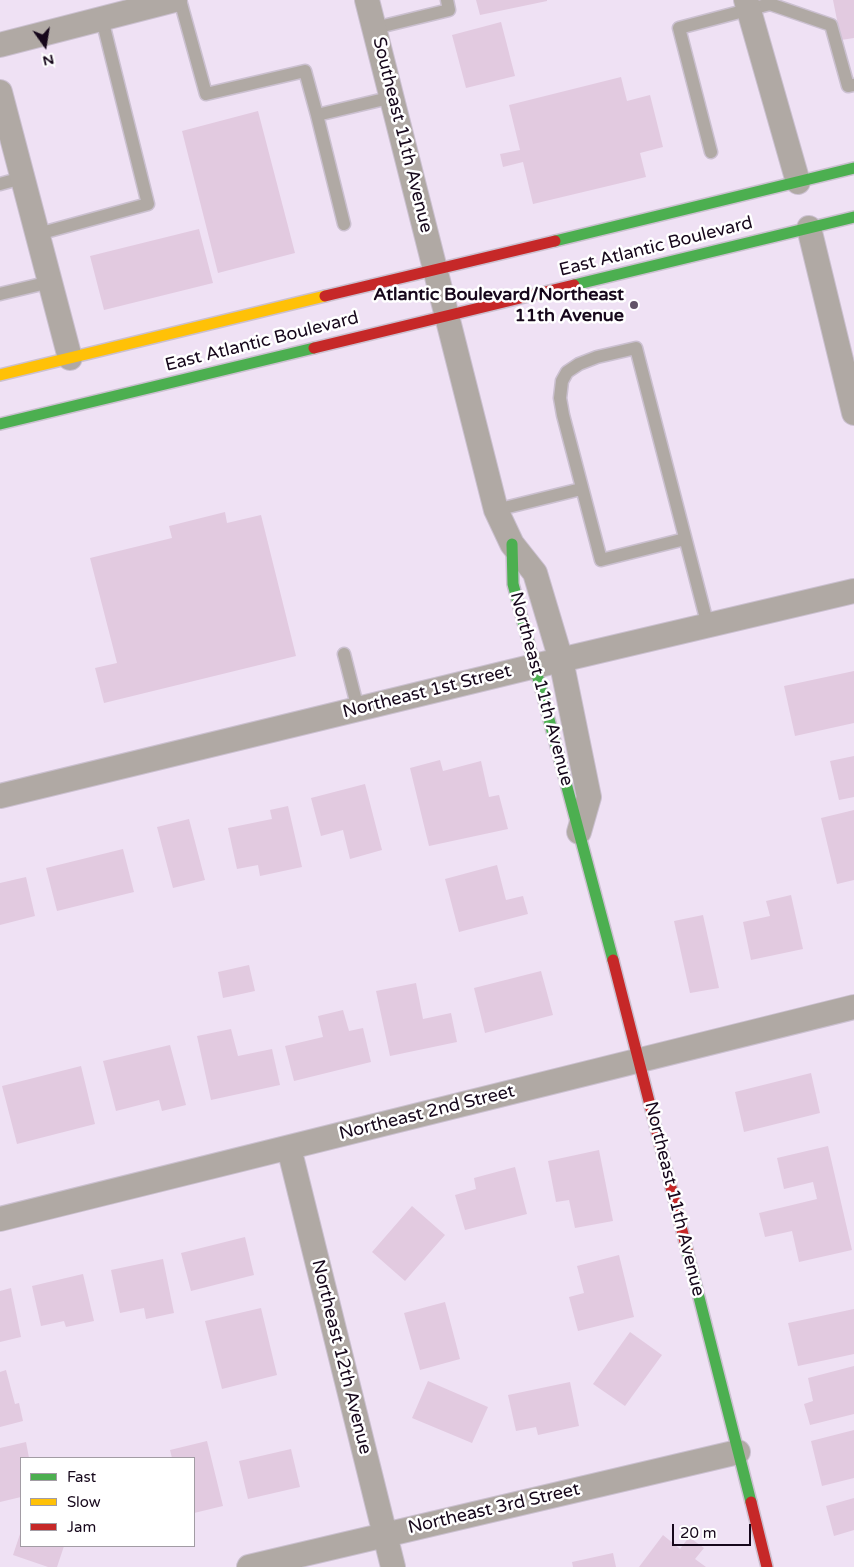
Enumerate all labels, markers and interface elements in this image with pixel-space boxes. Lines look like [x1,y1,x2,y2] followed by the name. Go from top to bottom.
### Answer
[20,20,70,70] north arrow
[367,35,437,235] street label: Southeast 11th Avenue
[41,51,56,70] text: N
[557,212,755,282] street label: East Atlantic Boulevard
[373,284,624,326] place label: Atlantic Boulevard/Northeast 11th Avenue
[628,299,640,311] marker: Atlantic Boulevard/Northeast 11th Avenue
[163,307,361,377] street label: East Atlantic Boulevard
[505,590,577,788] street label: Northeast 11th Avenue
[340,661,514,723] street label: Northeast 1st Street
[337,1081,517,1145] street label: Northeast 2nd Street
[639,1099,709,1299] street label: Northeast 11th Avenue
[306,1257,376,1457] street label: Northeast 12th Avenue
[20,1457,195,1547] legend
[67,1468,96,1486] text: Fast
[406,1479,582,1539] street label: Northeast 3rd Street
[67,1493,101,1511] text: Slow
[674,1514,753,1546] scale bar
[67,1518,96,1536] text: Jam
[680,1524,717,1542] text: 20 m

